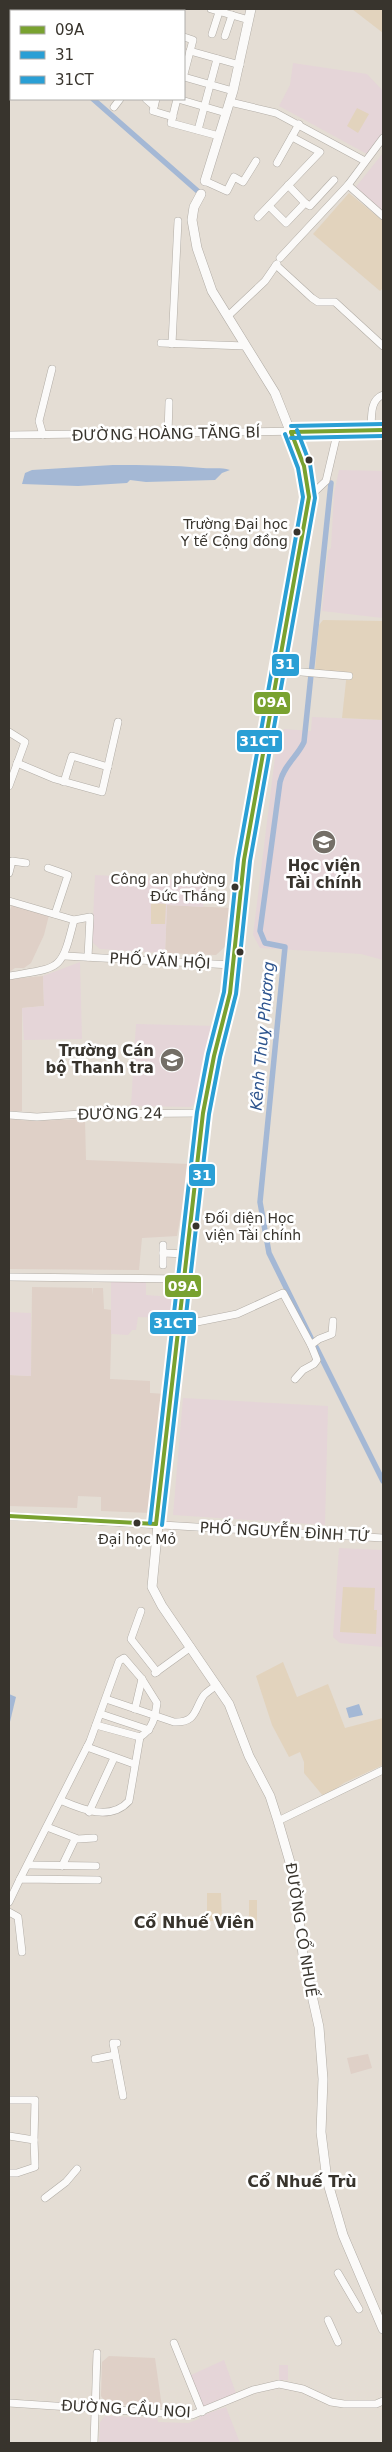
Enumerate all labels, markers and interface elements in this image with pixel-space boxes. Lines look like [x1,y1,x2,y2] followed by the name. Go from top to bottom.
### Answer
[10,10,185,100] legend
[55,21,85,39] text: 09A
[55,46,74,64] text: 31
[55,71,95,89] text: 31CT
[72,422,260,445] street label: ĐƯỜNG HOÀNG TĂNG BÍ
[304,455,314,465] unlabelled marker
[180,516,288,549] place label: Trường Đại học Y tế Cộng đồng
[292,527,302,537] marker: Trường Đại học Y tế Cộng đồng
[271,653,300,677] line badge: 31
[275,656,295,672] text: 31
[253,691,291,715] line badge: 09A
[257,694,287,710] text: 09A
[236,729,283,753] line badge: 31CT
[239,733,279,749] text: 31CT
[311,829,337,855] school or university icon: Học viện Tài chính
[286,857,362,892] place label: Học viện Tài chính
[111,871,226,904] place label: Công an phường Đức Thắng
[230,882,240,892] marker: Công an phường Đức Thắng
[109,946,211,973] street label: PHỐ VĂN HỘI
[235,947,245,957] unlabelled marker
[247,961,278,1111] water label: Kênh Thuỵ Phương
[45,1042,154,1077] place label: Trường Cán bộ Thanh tra
[159,1047,185,1073] school or university icon: Trường Cán bộ Thanh tra
[77,1103,163,1124] street label: ĐƯỜNG 24
[188,1163,216,1187] line badge: 31
[192,1167,212,1183] text: 31
[205,1210,301,1243] place label: Đối diện Học viện Tài chính
[191,1221,201,1231] marker: Đối diện Học viện Tài chính
[164,1274,202,1298] line badge: 09A
[168,1278,198,1294] text: 09A
[149,1311,197,1335] line badge: 31CT
[153,1315,193,1331] text: 31CT
[199,1516,371,1545] street label: PHỐ NGUYỄN ĐÌNH TỨ
[132,1518,142,1528] marker: Đại học Mỏ
[98,1531,176,1547] place label: Đại học Mỏ
[281,1861,324,1999] street label: ĐƯỜNG CỔ NHUẾ
[134,1913,254,1932] district label: Cổ Nhuế Viên
[247,2172,357,2191] district label: Cổ Nhuế Trù
[61,2394,191,2421] street label: ĐƯỜNG CẦU NOI

